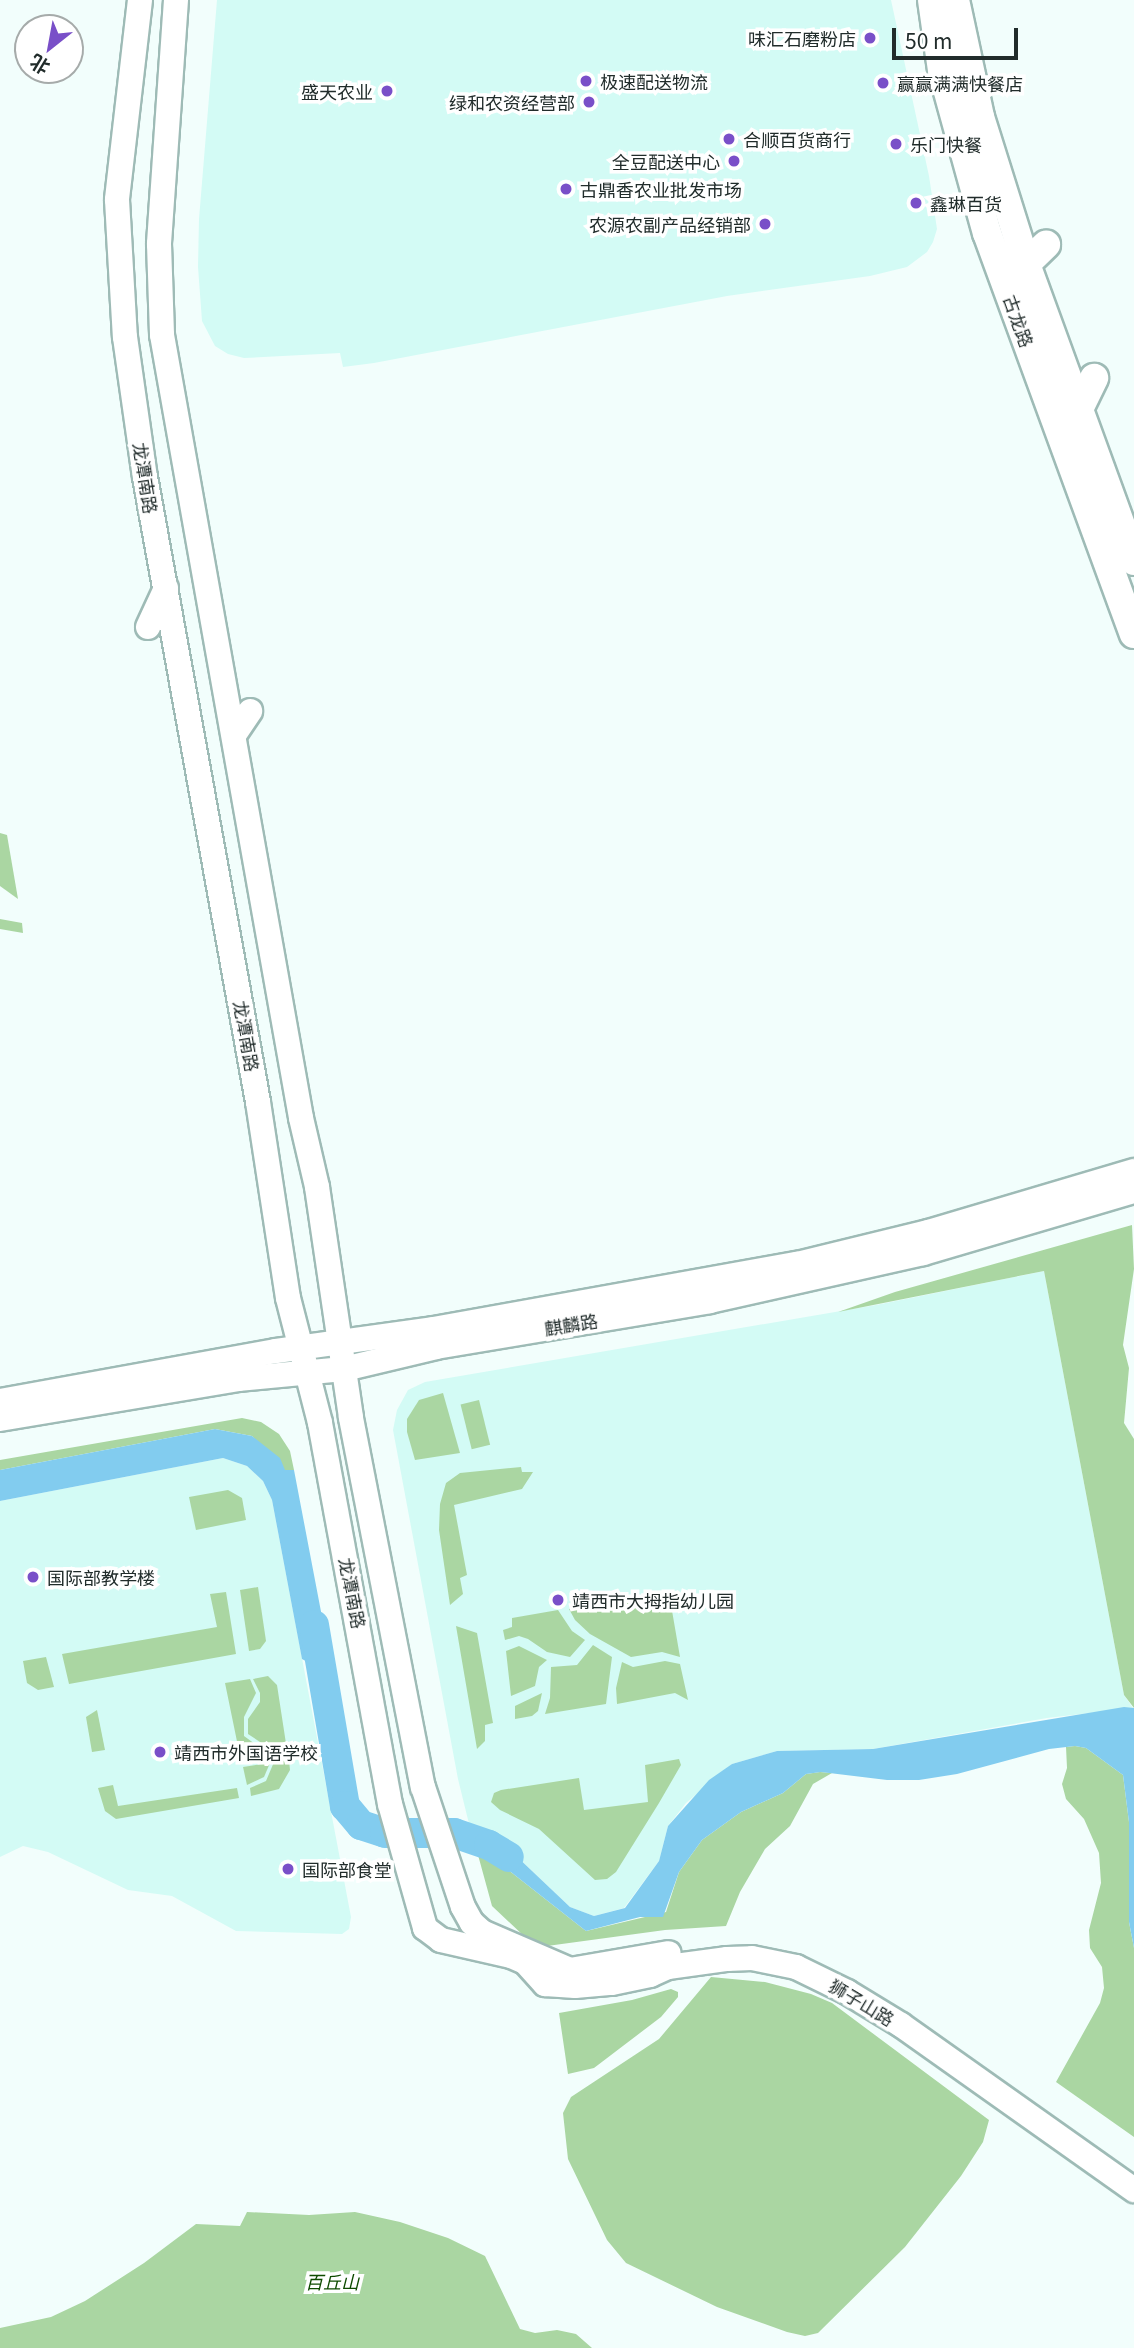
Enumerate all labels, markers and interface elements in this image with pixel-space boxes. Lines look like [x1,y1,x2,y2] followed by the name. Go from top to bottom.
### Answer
[14,14,84,84] north arrow
[896,14,1022,58] scale bar
[905,25,952,55] text: 50 m
[748,27,856,49] place label: 味汇石磨粉店
[862,30,878,46] marker: 味汇石磨粉店
[24,49,54,82] text: 北
[600,70,708,92] place label: 极速配送物流
[897,72,1023,94] place label: 赢赢满满快餐店
[578,73,594,89] marker: 极速配送物流
[875,75,891,91] marker: 赢赢满满快餐店
[301,80,373,102] place label: 盛天农业
[379,83,395,99] marker: 盛天农业
[449,91,575,113] place label: 绿和农资经营部
[581,94,597,110] marker: 绿和农资经营部
[743,128,851,150] place label: 合顺百货商行
[721,131,737,147] marker: 合顺百货商行
[910,133,982,155] place label: 乐门快餐
[888,136,904,152] marker: 乐门快餐
[612,150,720,172] place label: 全豆配送中心
[726,153,742,169] marker: 全豆配送中心
[580,178,742,200] place label: 古鼎香农业批发市场
[558,181,574,197] marker: 古鼎香农业批发市场
[930,192,1002,214] place label: 鑫琳百货
[908,195,924,211] marker: 鑫琳百货
[589,213,751,235] place label: 农源农副产品经销部
[757,216,773,232] marker: 农源农副产品经销部
[1000,292,1038,350] street label: 古龙路
[130,441,162,515] street label: 龙潭南路
[230,999,264,1073] street label: 龙潭南路
[543,1309,599,1339] street label: 麒麟路
[336,1556,370,1630] street label: 龙潭南路
[47,1566,155,1588] place label: 国际部教学楼
[25,1569,41,1585] marker: 国际部教学楼
[572,1589,734,1611] place label: 靖西市大拇指幼儿园
[550,1592,566,1608] marker: 靖西市大拇指幼儿园
[174,1741,318,1763] place label: 靖西市外国语学校
[152,1744,168,1760] marker: 靖西市外国语学校
[302,1858,392,1880] place label: 国际部食堂
[280,1861,296,1877] marker: 国际部食堂
[826,1974,898,2030] street label: 狮子山路
[305,2270,359,2292] park label: 百丘山

